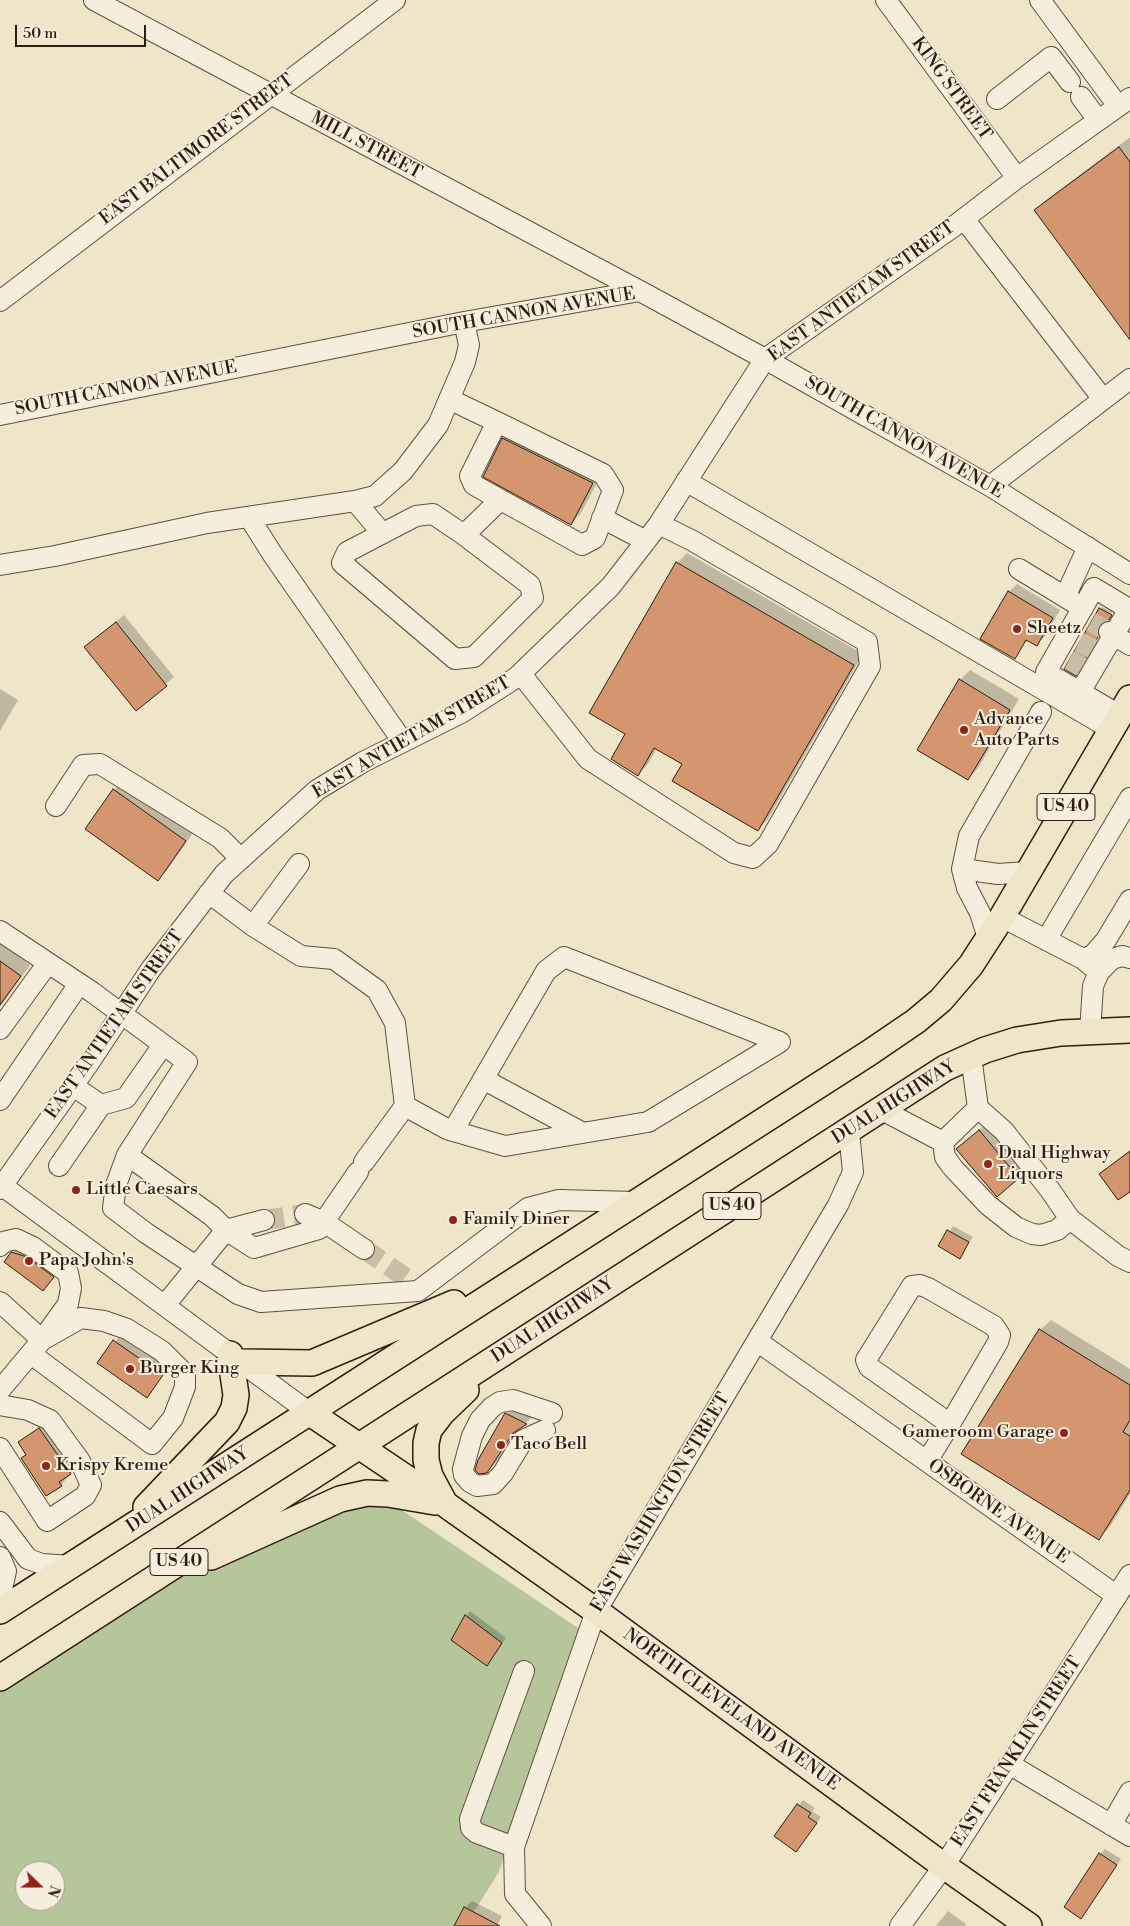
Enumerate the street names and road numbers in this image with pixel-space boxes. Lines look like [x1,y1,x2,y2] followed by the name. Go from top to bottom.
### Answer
[906,33,996,145] street label: KING STREET
[96,70,298,230] street label: EAST BALTIMORE STREET
[307,108,425,184] street label: MILL STREET
[764,217,960,367] street label: EAST ANTIETAM STREET
[411,284,637,344] street label: SOUTH CANNON AVENUE
[13,357,239,421] street label: SOUTH CANNON AVENUE
[801,372,1007,504] street label: SOUTH CANNON AVENUE
[309,672,515,804] street label: EAST ANTIETAM STREET
[1037,794,1095,820] road number: US 40
[41,926,189,1124] street label: EAST ANTIETAM STREET
[828,1056,960,1150] street label: DUAL HIGHWAY
[703,1192,761,1220] road number: US 40
[488,1273,618,1369] street label: DUAL HIGHWAY
[587,1389,735,1617] street label: EAST WASHINGTON STREET
[123,1443,253,1539] street label: DUAL HIGHWAY
[923,1455,1073,1569] street label: OSBORNE AVENUE
[150,1548,208,1575] road number: US 40
[619,1624,843,1796] street label: NORTH CLEVELAND AVENUE
[947,1653,1087,1851] street label: EAST FRANKLIN STREET

